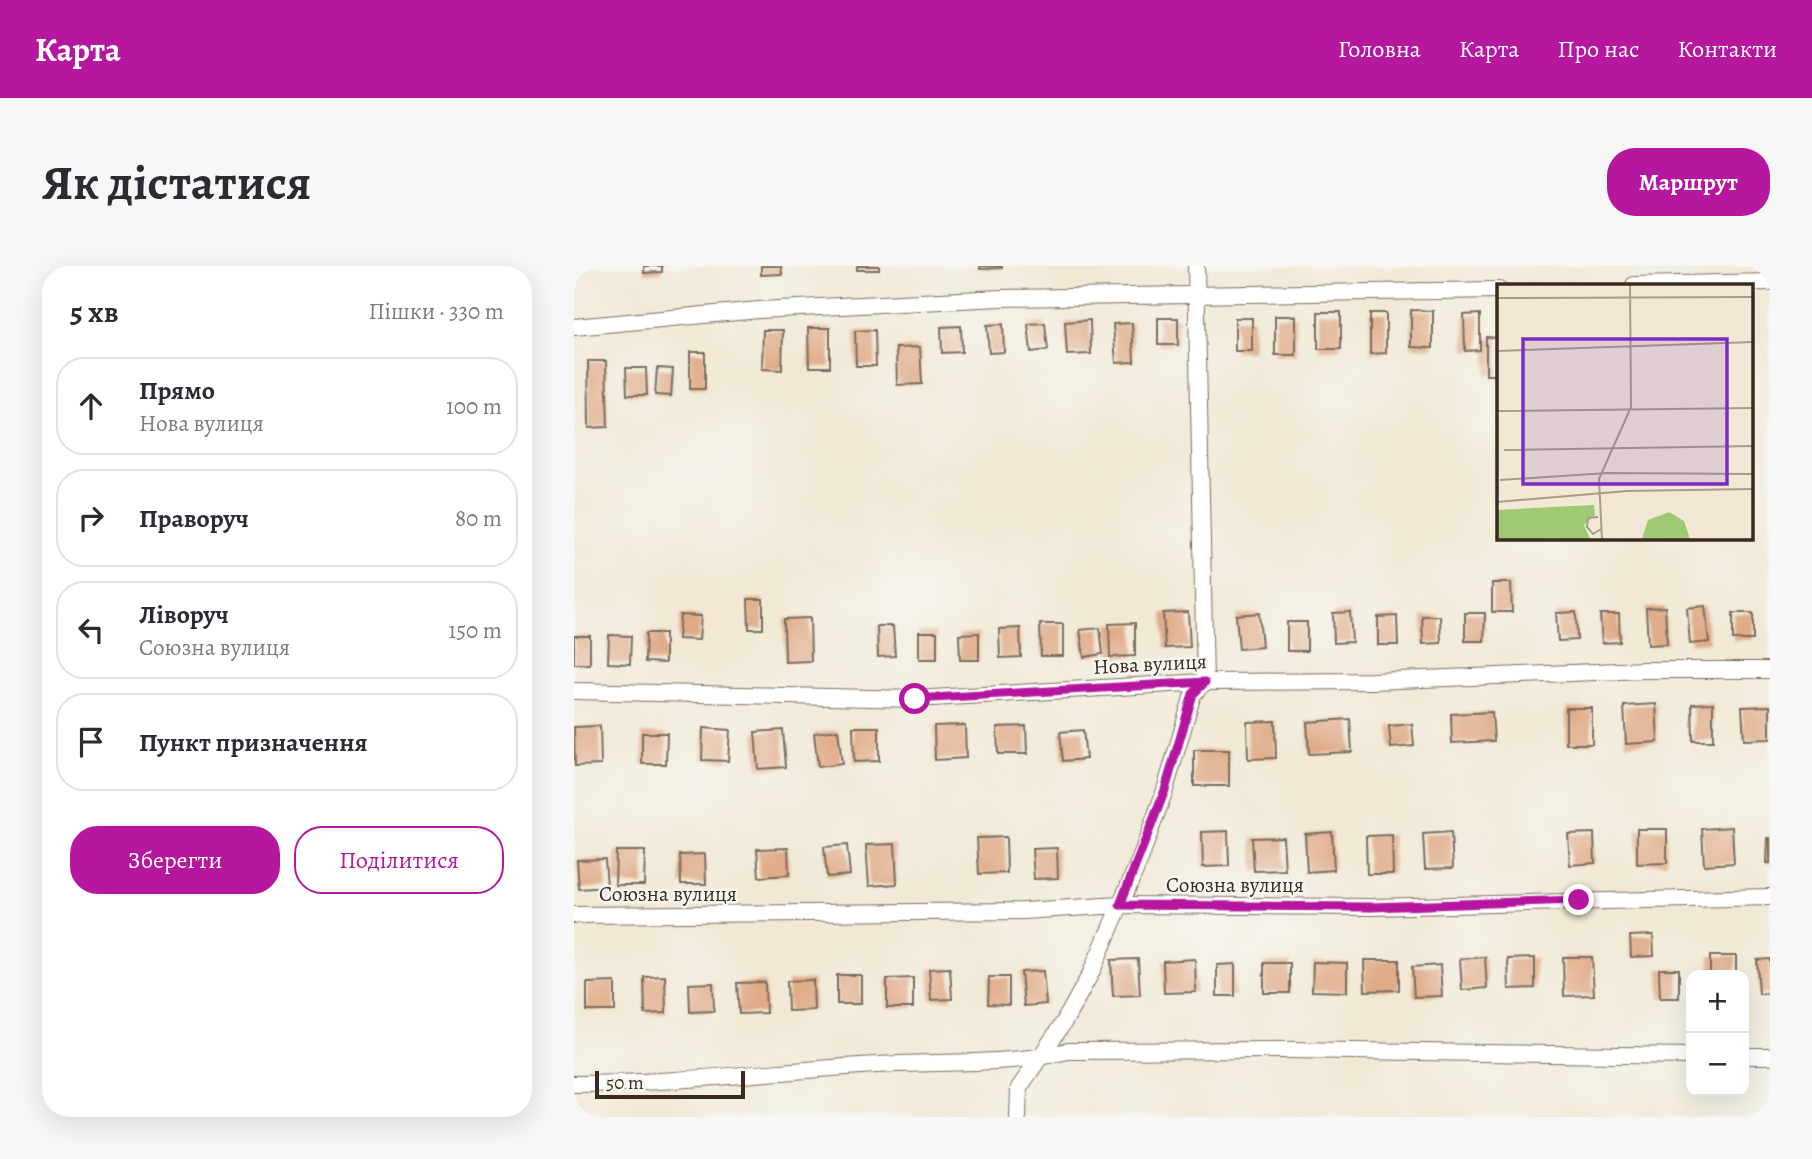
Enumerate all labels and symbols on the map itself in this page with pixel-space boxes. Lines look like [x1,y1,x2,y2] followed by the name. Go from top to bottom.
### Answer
[1497,284,1752,539] inset map
[1092,647,1208,681] street label: Нова вулиця
[899,683,930,714] route start
[1166,871,1304,899] street label: Союзна вулиця
[599,880,737,908] street label: Союзна вулиця
[1563,884,1594,915] route end
[595,1068,746,1100] scale bar

